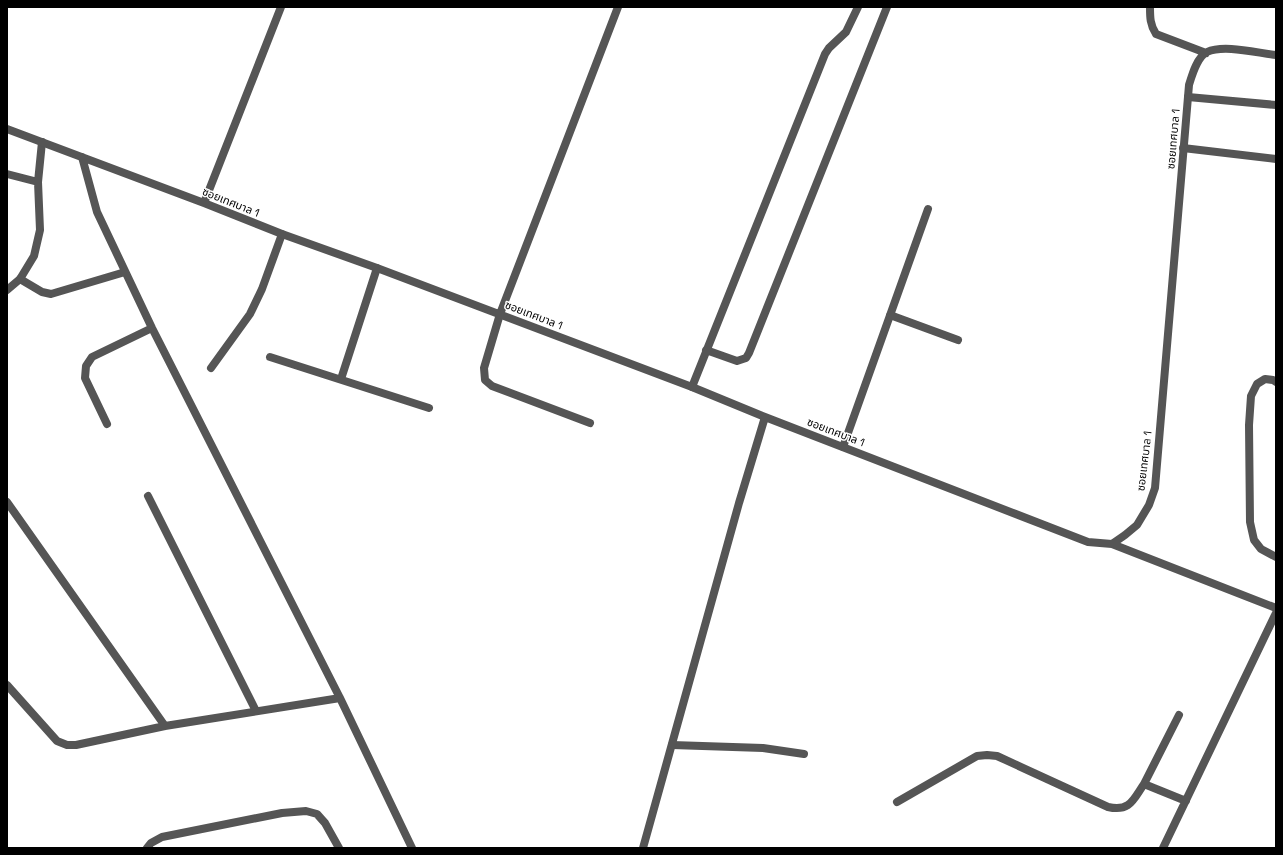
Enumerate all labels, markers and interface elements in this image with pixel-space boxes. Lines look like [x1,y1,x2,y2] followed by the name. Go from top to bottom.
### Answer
[1163,108,1183,170] street label: ซอยเทศบาล 1
[200,184,262,220] street label: ซอยเทศบาล 1
[503,298,565,332] street label: ซอยเทศบาล 1
[805,415,867,449] street label: ซอยเทศบาล 1
[1133,430,1155,492] street label: ซอยเทศบาล 1

